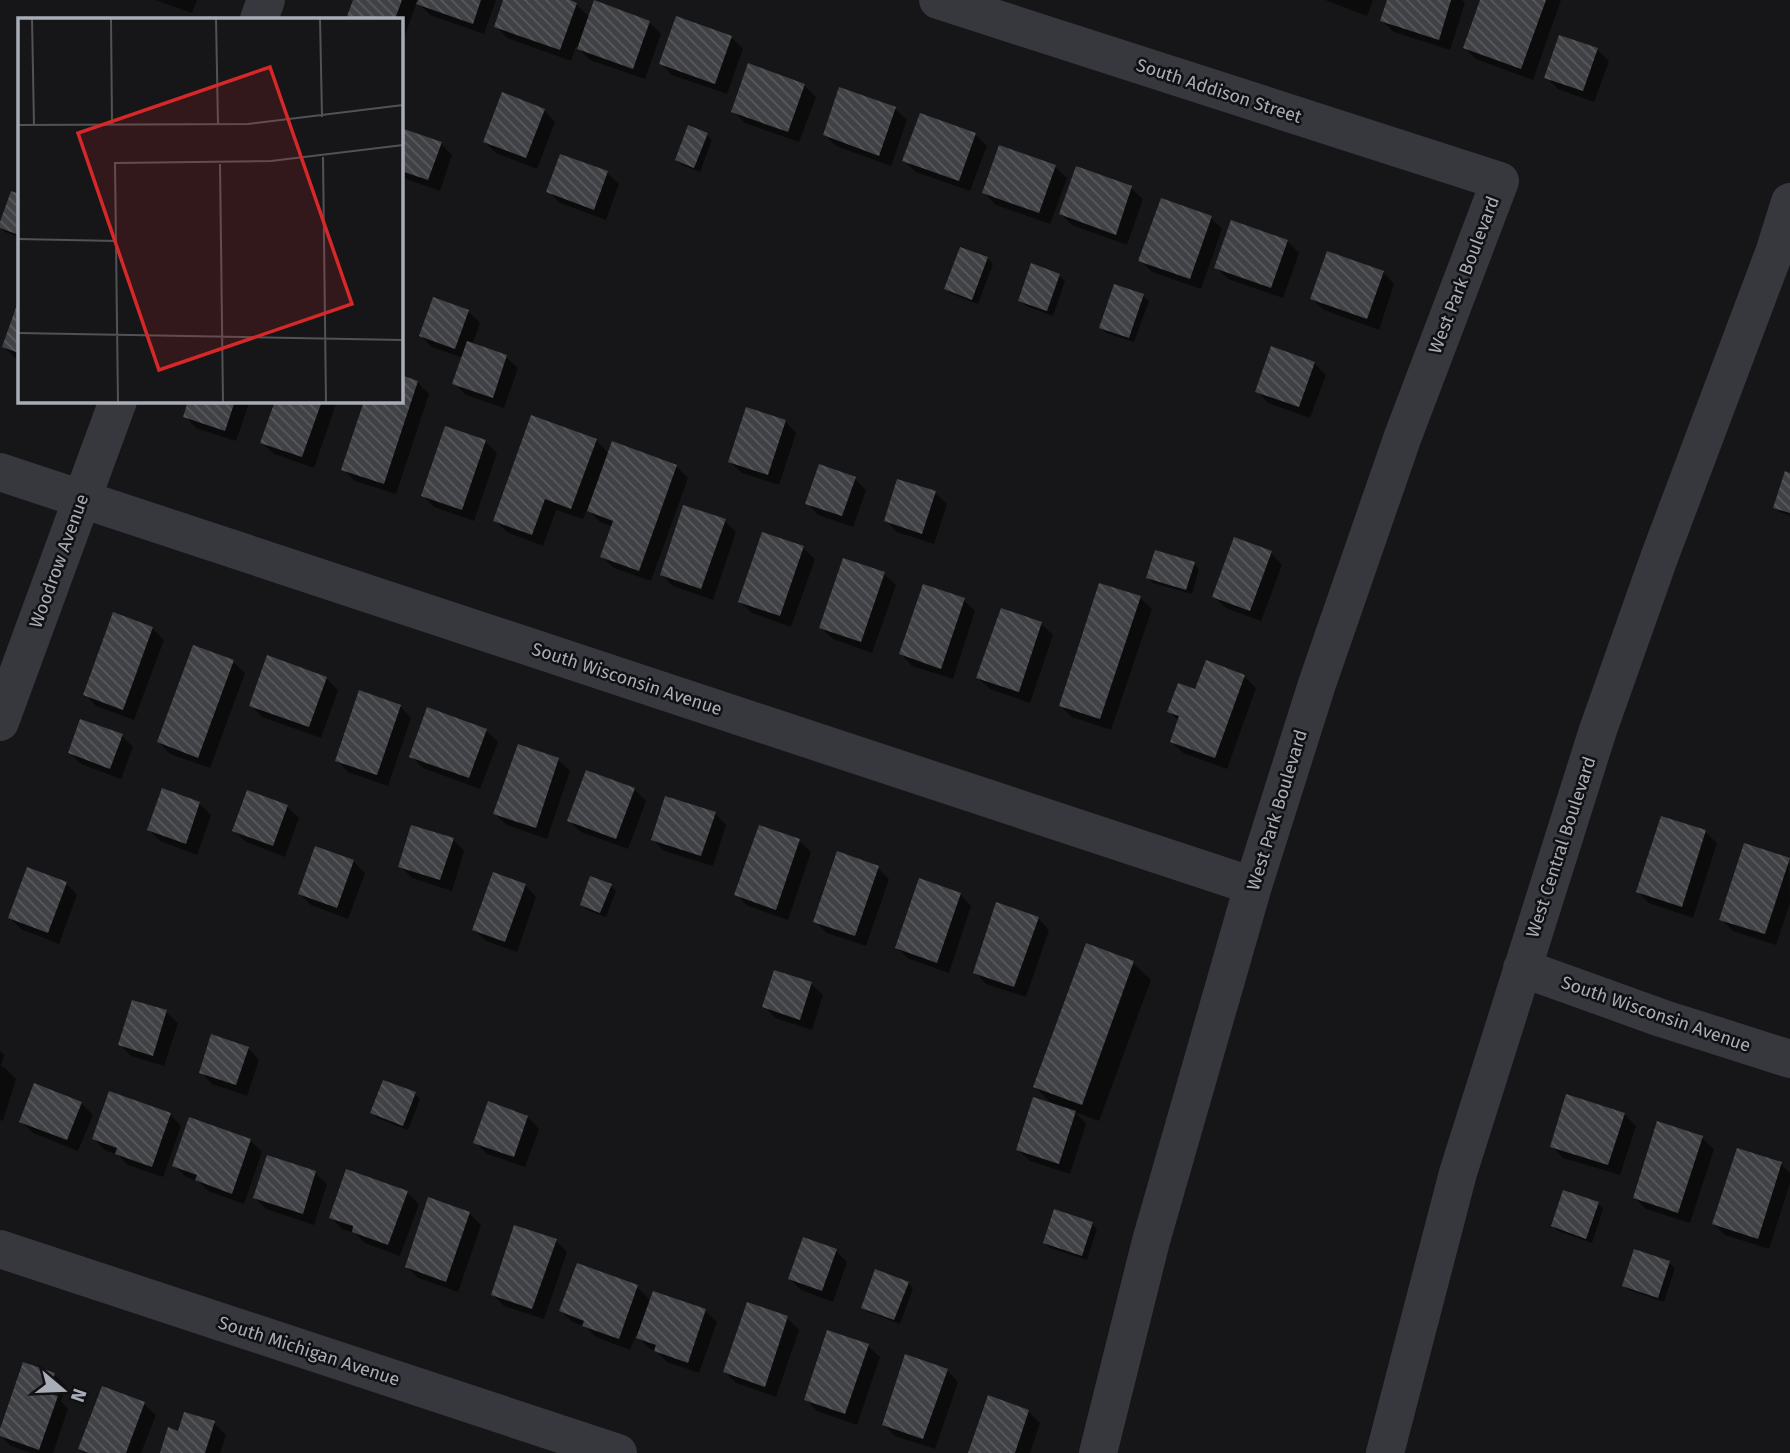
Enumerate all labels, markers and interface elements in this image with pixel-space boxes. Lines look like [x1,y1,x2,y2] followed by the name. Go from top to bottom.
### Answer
[18,18,402,402] inset map
[1134,54,1305,128] street label: South Addison Street
[1424,193,1504,357] street label: West Park Boulevard
[25,491,93,631] street label: Woodrow Avenue
[529,638,725,720] street label: South Wisconsin Avenue
[1242,727,1312,893] street label: West Park Boulevard
[1521,754,1601,940] street label: West Central Boulevard
[1558,971,1754,1057] street label: South Wisconsin Avenue
[215,1311,403,1391] street label: South Michigan Avenue
[28,1355,98,1425] north arrow
[66,1386,92,1405] text: N

